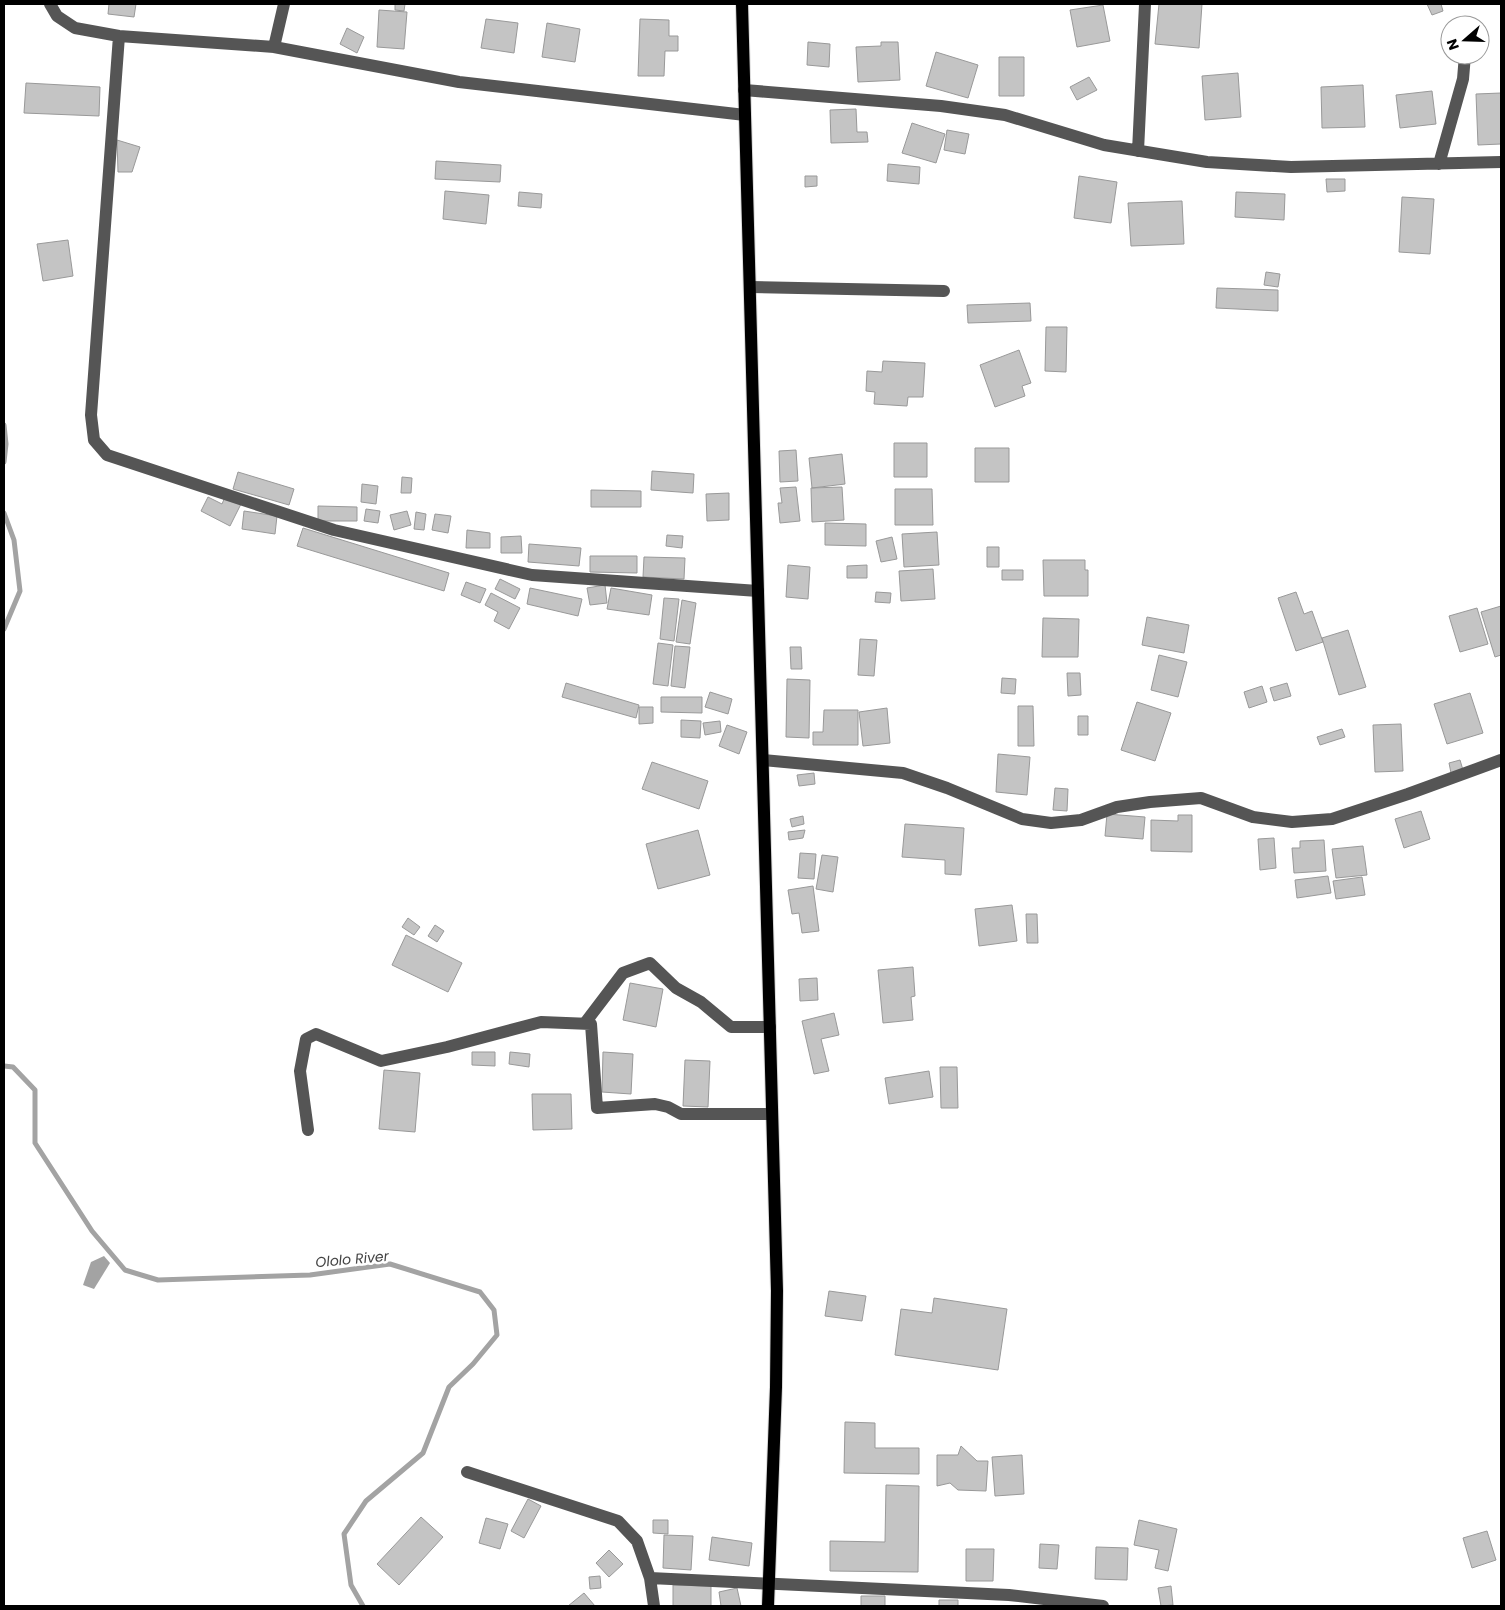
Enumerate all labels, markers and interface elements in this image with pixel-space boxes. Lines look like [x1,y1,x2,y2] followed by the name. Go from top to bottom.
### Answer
[1440,15,1490,65] north arrow
[1442,36,1464,53] text: N
[314,1246,390,1272] water label: Ololo River

